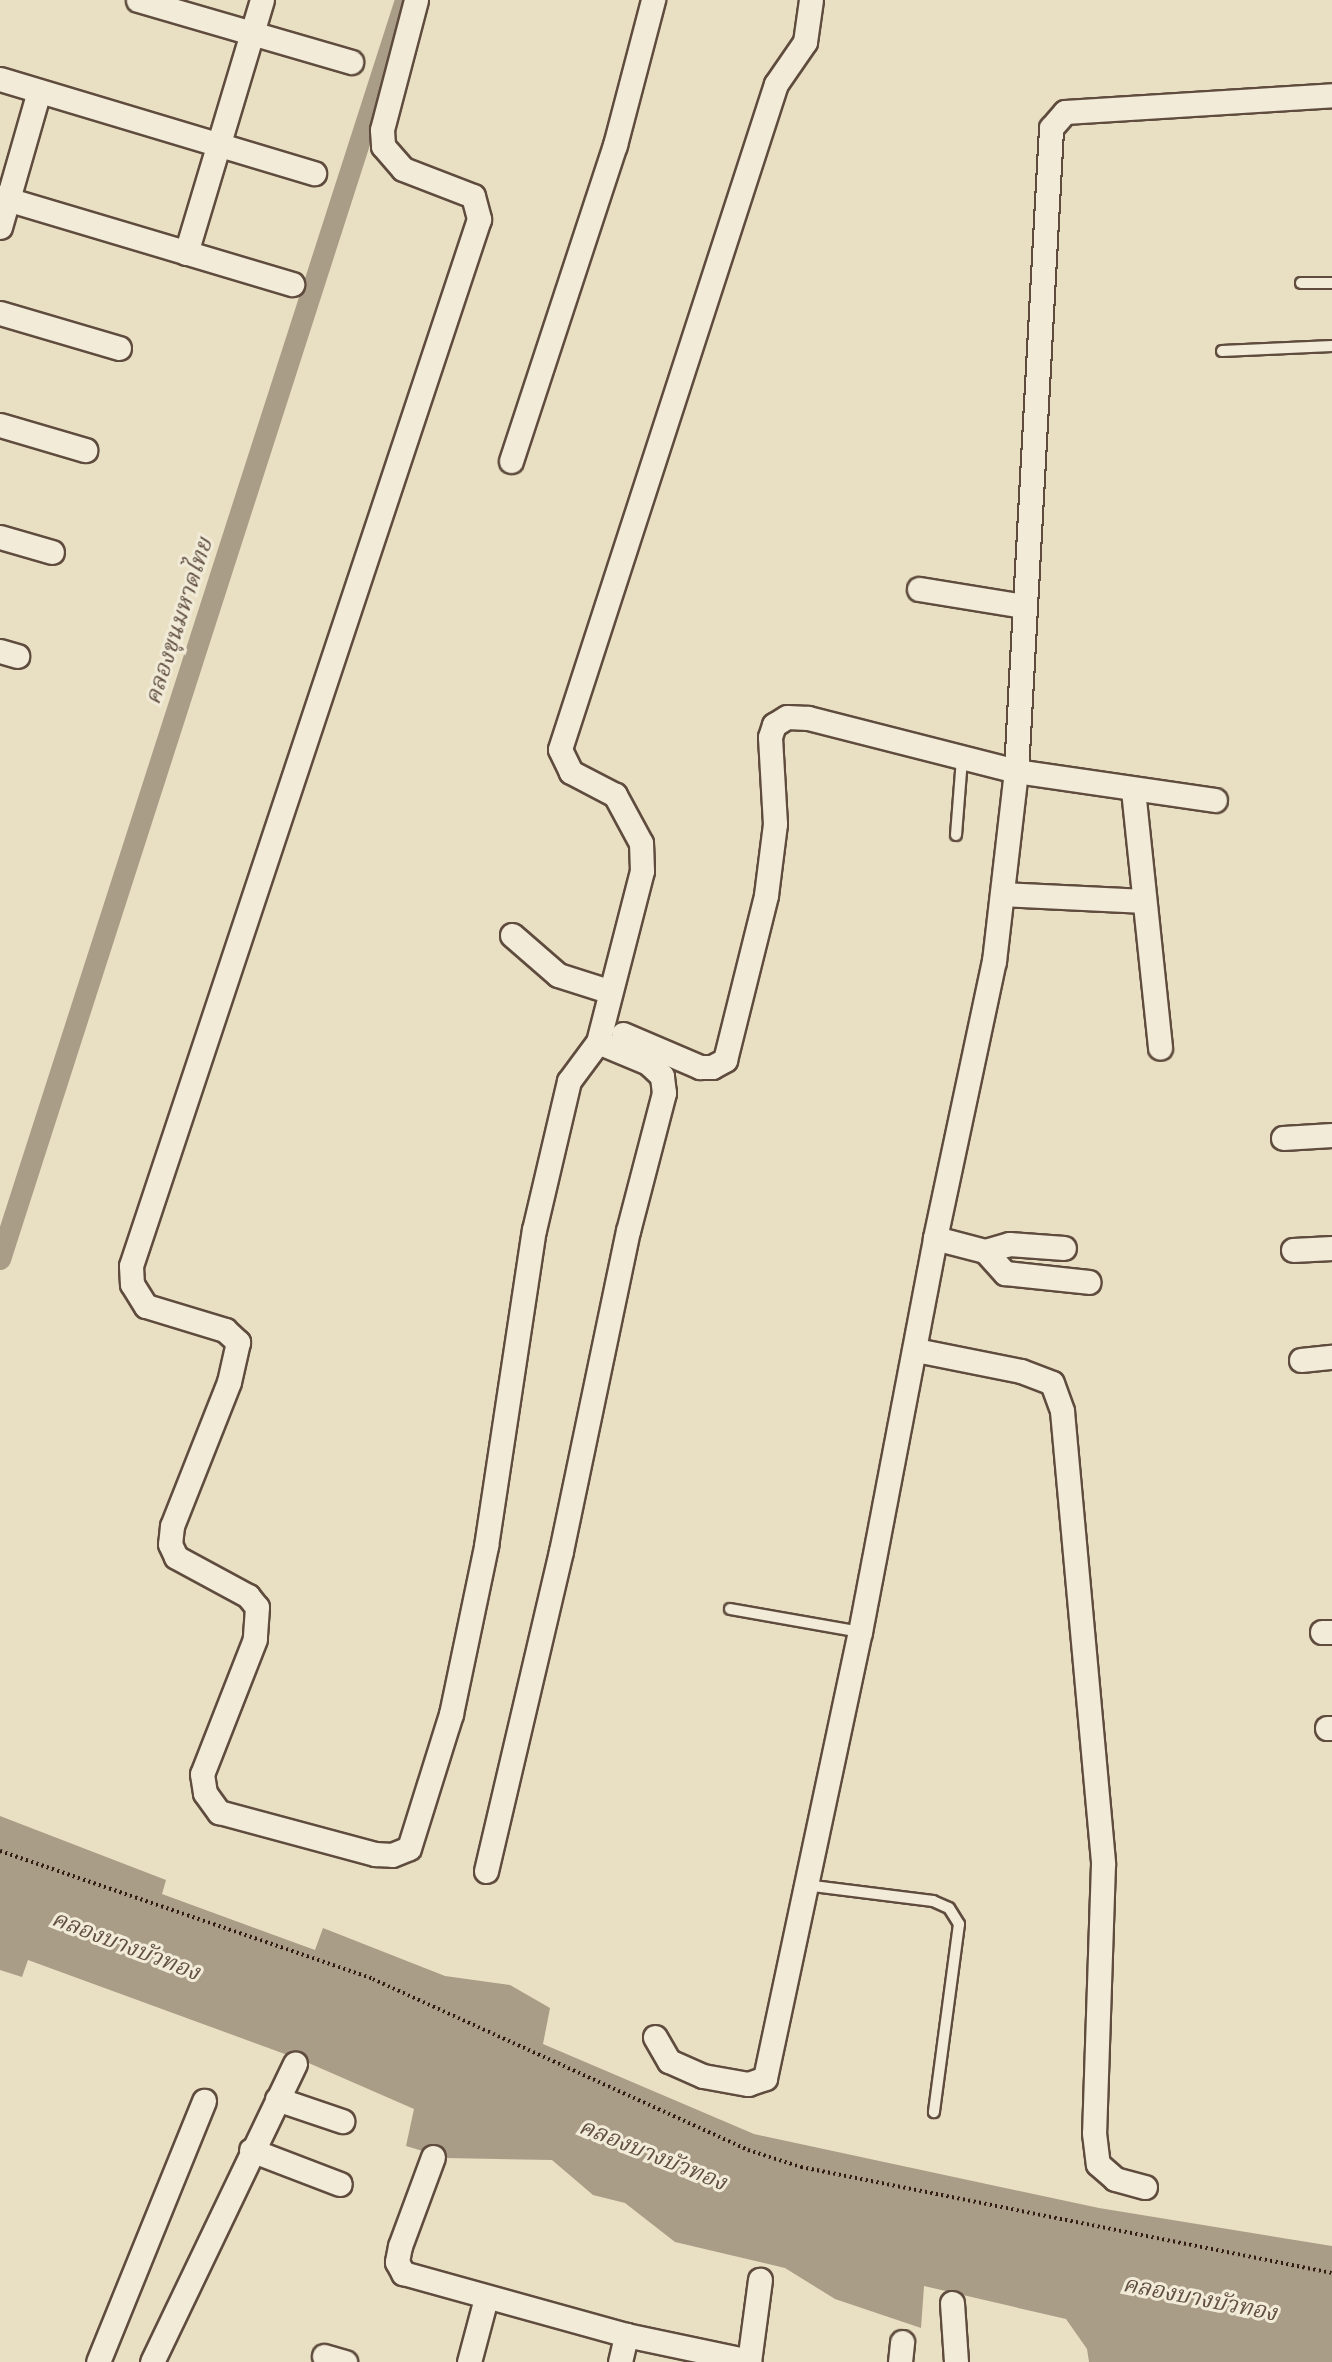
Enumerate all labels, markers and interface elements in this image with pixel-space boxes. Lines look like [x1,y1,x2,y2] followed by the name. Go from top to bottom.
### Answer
[138,534,218,708] water label: คลองขุนมหาดไทย
[48,1904,204,1986] water label: คลองบางบัวทอง
[575,2112,731,2196] water label: คลองบางบัวทอง
[1121,2270,1279,2326] water label: คลองบางบัวทอง

